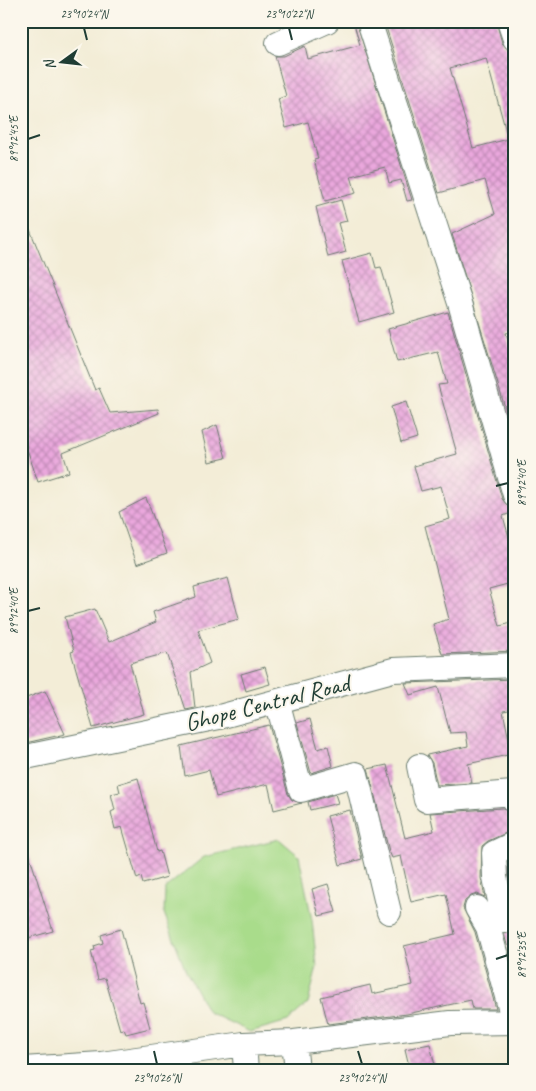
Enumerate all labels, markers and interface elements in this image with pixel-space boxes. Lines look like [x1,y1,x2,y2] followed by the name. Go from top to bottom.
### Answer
[60,6,109,22] text: 23°10'24"N
[265,6,314,22] text: 23°10'22"N
[38,38,88,88] north arrow
[40,57,59,72] text: N
[6,114,22,162] text: 89°12'45"E
[514,458,530,506] text: 89°12'40"E
[6,586,22,634] text: 89°12'40"E
[181,666,357,739] street label: Ghope Central Road
[514,930,530,978] text: 89°12'35"E
[133,1070,182,1086] text: 23°10'26"N
[338,1070,387,1086] text: 23°10'24"N

